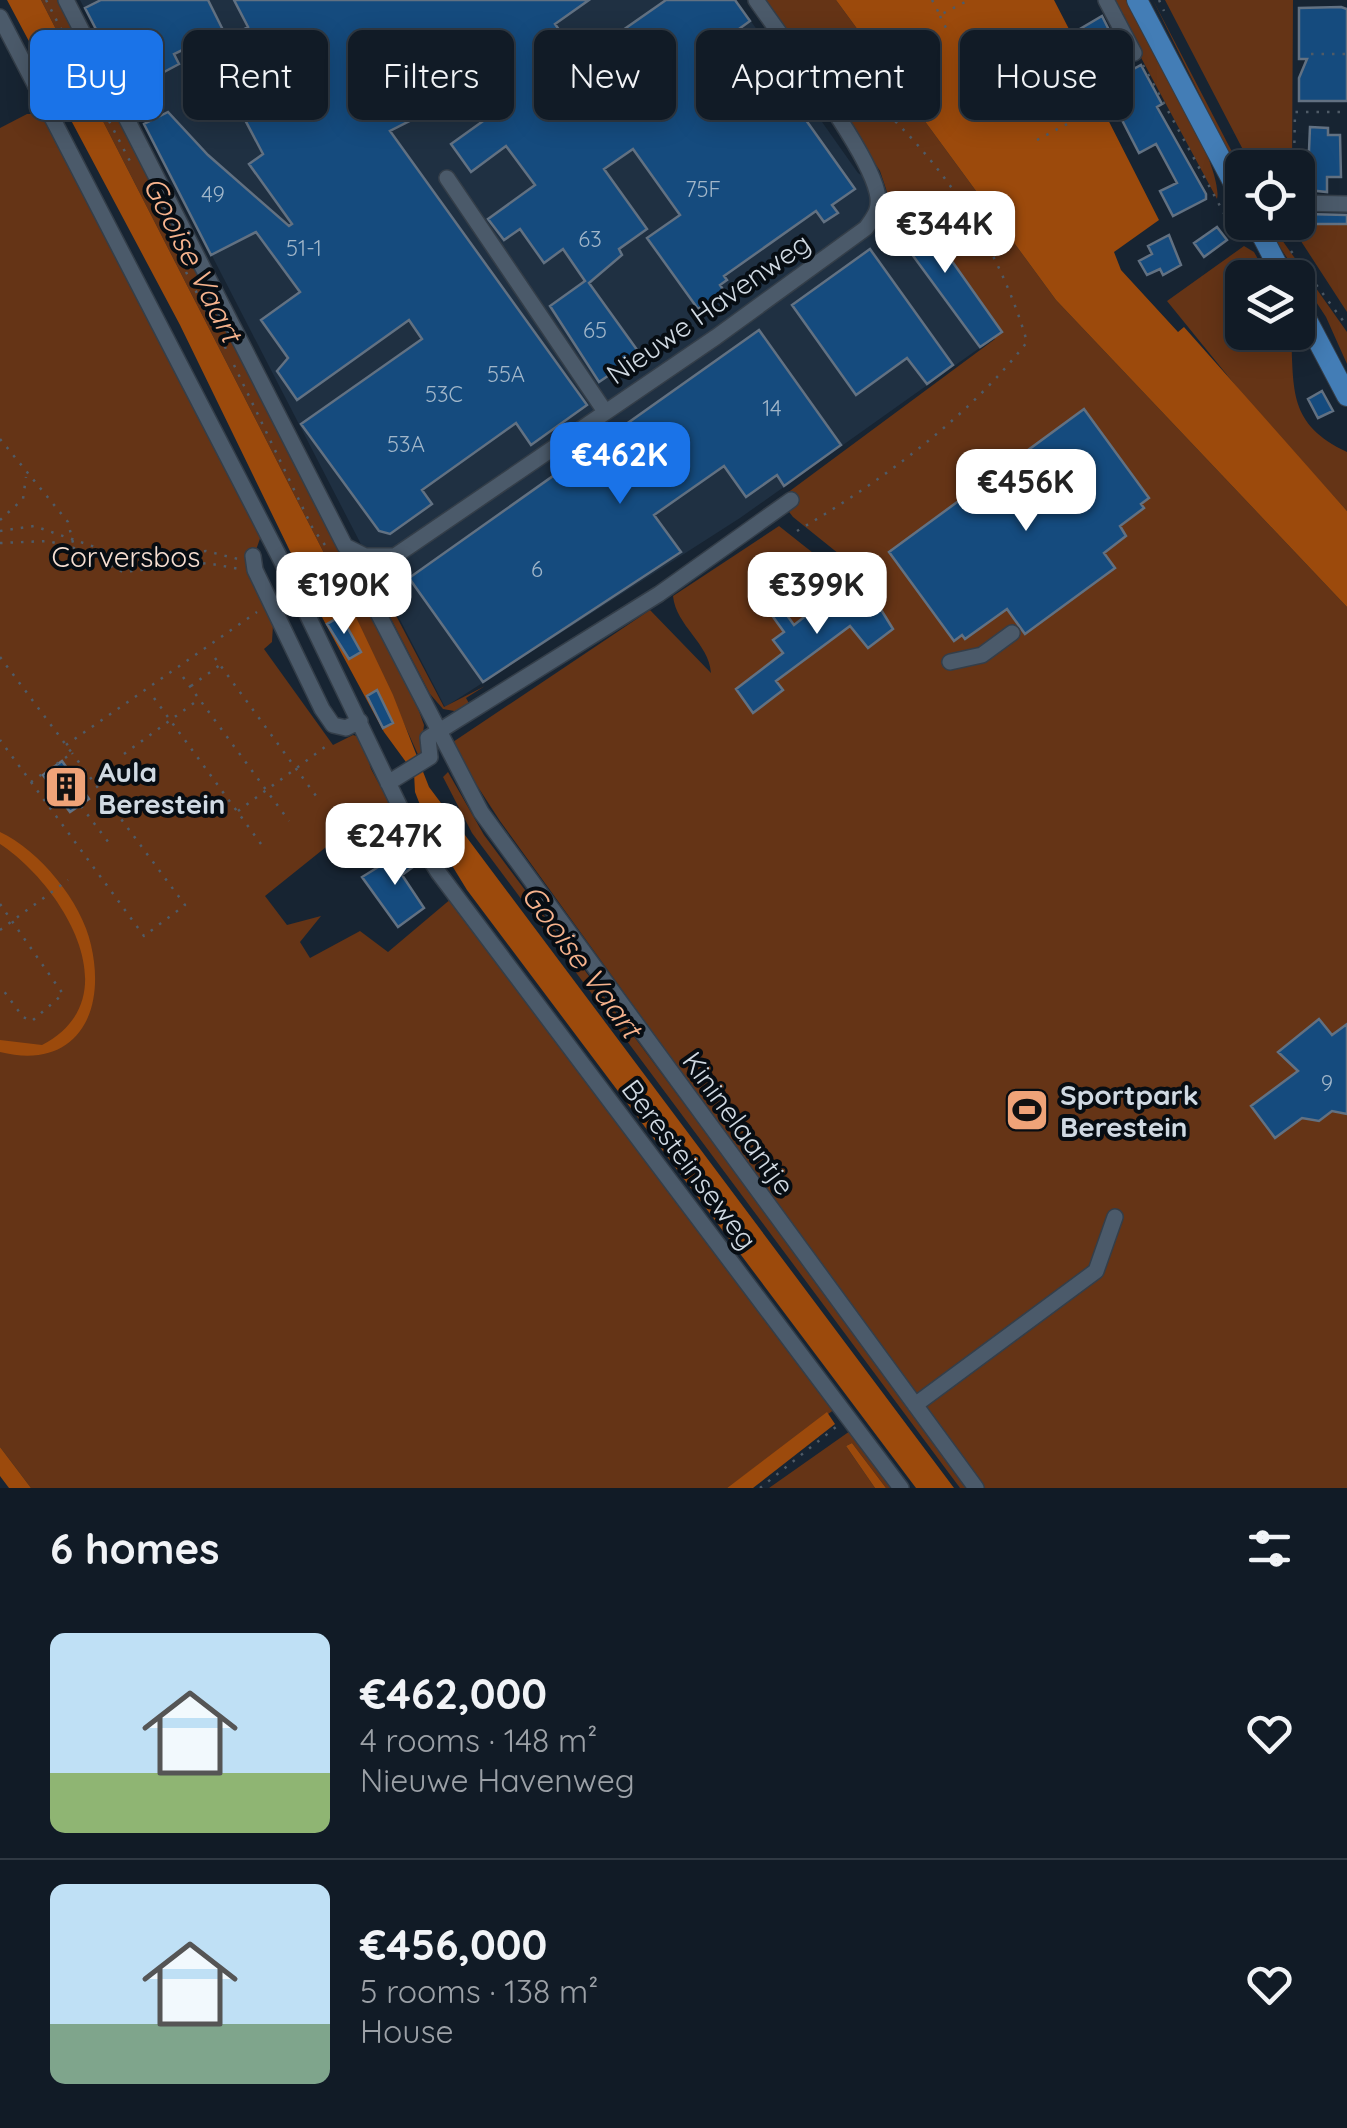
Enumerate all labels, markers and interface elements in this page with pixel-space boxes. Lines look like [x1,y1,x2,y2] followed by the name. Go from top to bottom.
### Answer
[30,30,163,120] chip: Buy
[183,30,328,120] chip: Rent
[348,30,514,120] chip: Filters
[534,30,676,120] chip: New
[696,30,940,120] chip: Apartment
[960,30,1133,120] chip: House
[1225,150,1315,350] map controls
[1225,150,1315,240] button: locate
[135,170,252,351] water label: Gooise Vaart
[685,175,721,203] house number: 75F
[201,180,225,208] house number: 49
[875,191,1015,276] pin: €344K
[897,203,993,243] text: €344K
[578,225,602,253] house number: 63
[600,225,816,391] street label: Nieuwe Havenweg
[286,234,322,262] house number: 51-1
[1225,260,1315,350] button: layers
[583,316,607,344] house number: 65
[487,360,525,388] house number: 55A
[425,380,463,408] house number: 53C
[762,394,782,422] house number: 14
[550,422,690,507] pin: €462K
[387,430,425,458] house number: 53A
[572,434,668,474] text: €462K
[956,449,1096,534] pin: €456K
[978,461,1074,501] text: €456K
[52,539,200,574] park label: Corversbos
[274,552,414,637] pin: €190K
[747,552,887,637] pin: €399K
[531,555,543,583] house number: 6
[298,564,390,604] text: €190K
[770,564,864,604] text: €399K
[98,754,226,821] place label: Aula Berestein
[43,764,89,810] building icon: Aula Berestein
[325,803,465,888] pin: €247K
[348,815,442,855] text: €247K
[514,877,652,1048] water label: Gooise Vaart
[675,1044,803,1202] street label: Kininelaantje
[1321,1069,1333,1097] house number: 9
[615,1072,765,1256] street label: Beresteinseweg
[1060,1077,1199,1144] place label: Sportpark Berestein
[1004,1087,1050,1133] sports icon: Sportpark Berestein
[1242,1521,1297,1576] icon: filters
[50,1522,220,1575] text: 6 homes
[360,1667,547,1720] text: €462,000
[130,1673,250,1793] icon: home
[1242,1706,1297,1761] icon: heart
[360,1720,597,1760] text: 4 rooms · 148 m²
[360,1760,635,1800] text: Nieuwe Havenweg
[360,1918,547,1971] text: €456,000
[130,1924,250,2044] icon: home
[1242,1957,1297,2012] icon: heart
[360,1971,598,2011] text: 5 rooms · 138 m²
[360,2011,454,2051] text: House

